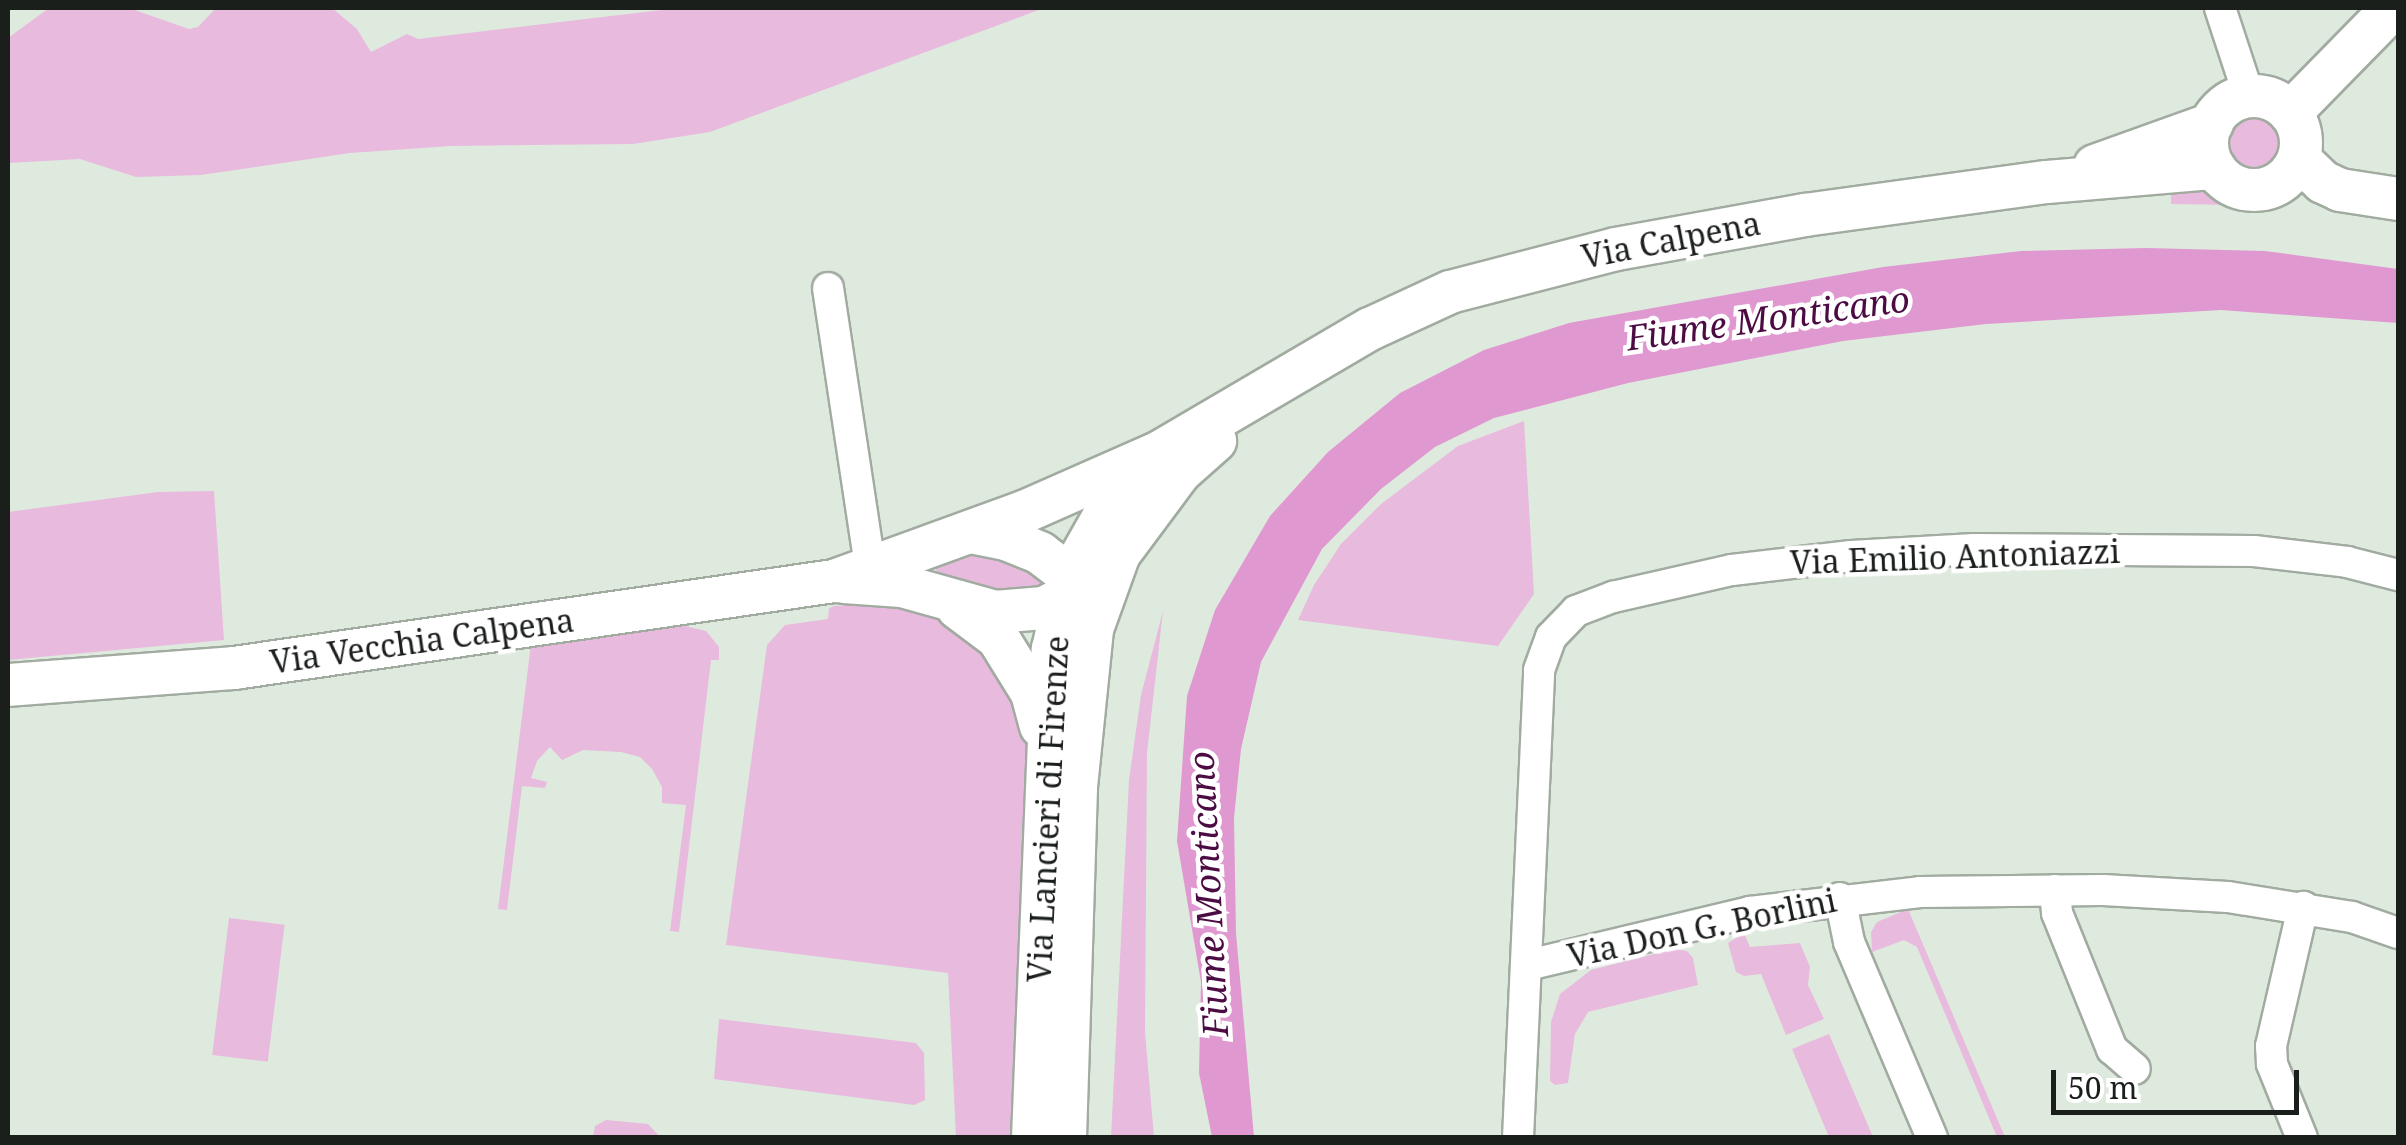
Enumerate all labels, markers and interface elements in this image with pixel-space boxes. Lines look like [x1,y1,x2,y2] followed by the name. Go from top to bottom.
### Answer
[1578,204,1764,276] street label: Via Calpena
[1624,277,1912,359] water label: Fiume Monticano
[1789,532,2121,582] street label: Via Emilio Antoniazzi
[268,601,576,681] street label: Via Vecchia Calpena
[1020,635,1076,983] street label: Via Lancieri di Firenze
[1180,750,1236,1038] water label: Fiume Monticano
[1564,881,1840,975] street label: Via Don G. Borlini
[2056,1050,2304,1112] scale bar
[2068,1067,2138,1108] text: 50 m

